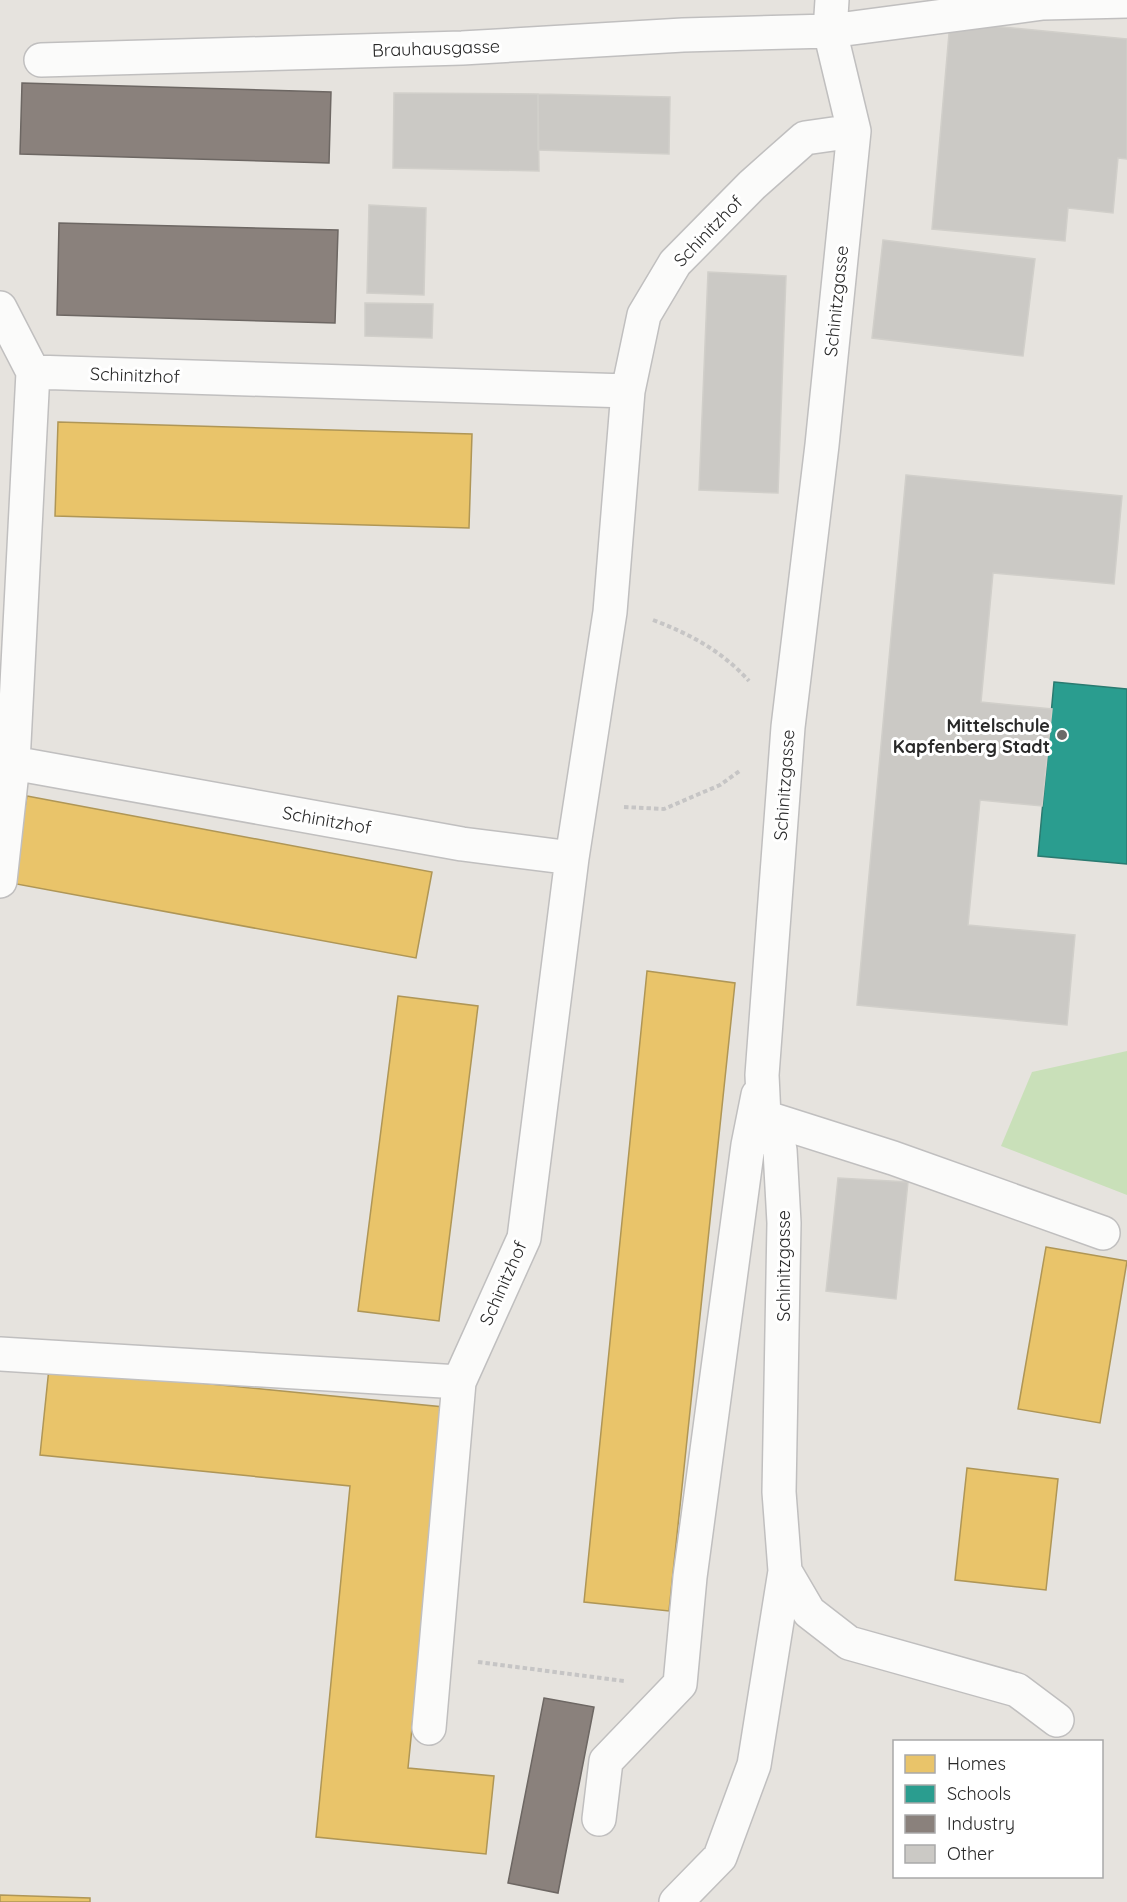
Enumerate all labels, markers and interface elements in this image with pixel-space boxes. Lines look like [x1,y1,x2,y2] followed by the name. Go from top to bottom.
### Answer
[372,34,500,62] street label: Brauhausgasse
[668,190,748,271] street label: Schinitzhof
[819,244,853,358] street label: Schinitzgasse
[90,362,181,388] street label: Schinitzhof
[893,714,1050,758] place label: Mittelschule Kapfenberg Stadt
[1055,728,1069,742] marker: Mittelschule Kapfenberg Stadt
[769,729,799,841] street label: Schinitzgasse
[281,801,374,839] street label: Schinitzhof
[772,1210,795,1322] street label: Schinitzgasse
[474,1237,532,1329] street label: Schinitzhof
[893,1740,1103,1878] legend
[947,1752,1006,1775] text: Homes
[947,1782,1011,1805] text: Schools
[947,1812,1015,1835] text: Industry
[947,1842,994,1865] text: Other

